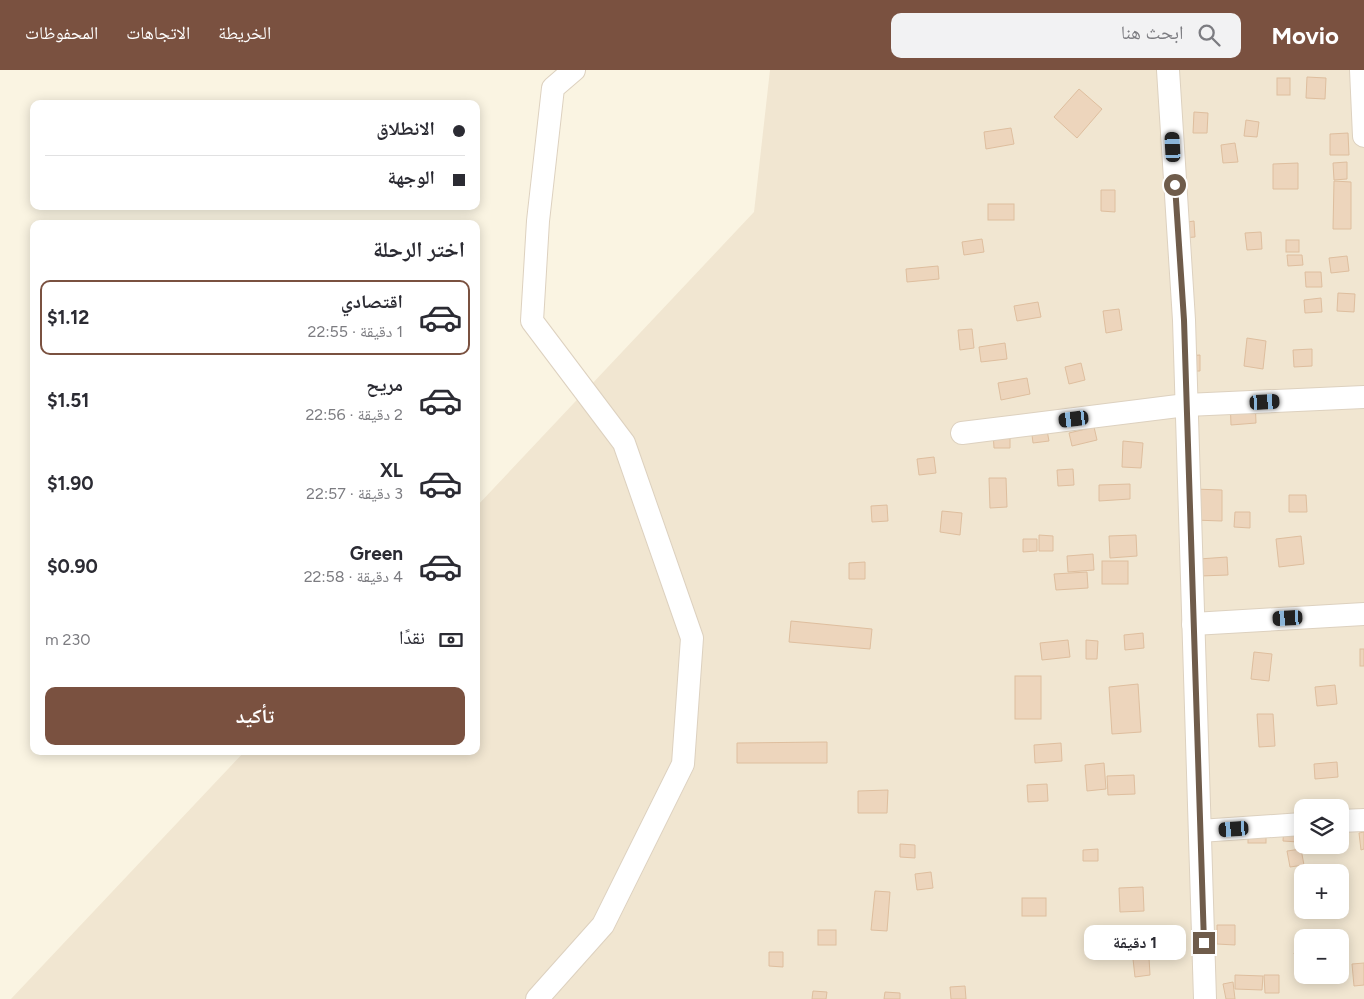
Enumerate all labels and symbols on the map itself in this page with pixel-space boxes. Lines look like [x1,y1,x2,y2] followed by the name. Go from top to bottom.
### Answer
[1164,132,1181,162] car
[1164,174,1186,196] route start
[1249,394,1280,410] car
[1058,410,1089,428] car
[1272,610,1303,626] car
[1218,820,1249,838] car
[1084,926,1186,960] callout: 1 دقيقة
[1193,932,1215,954] route end

